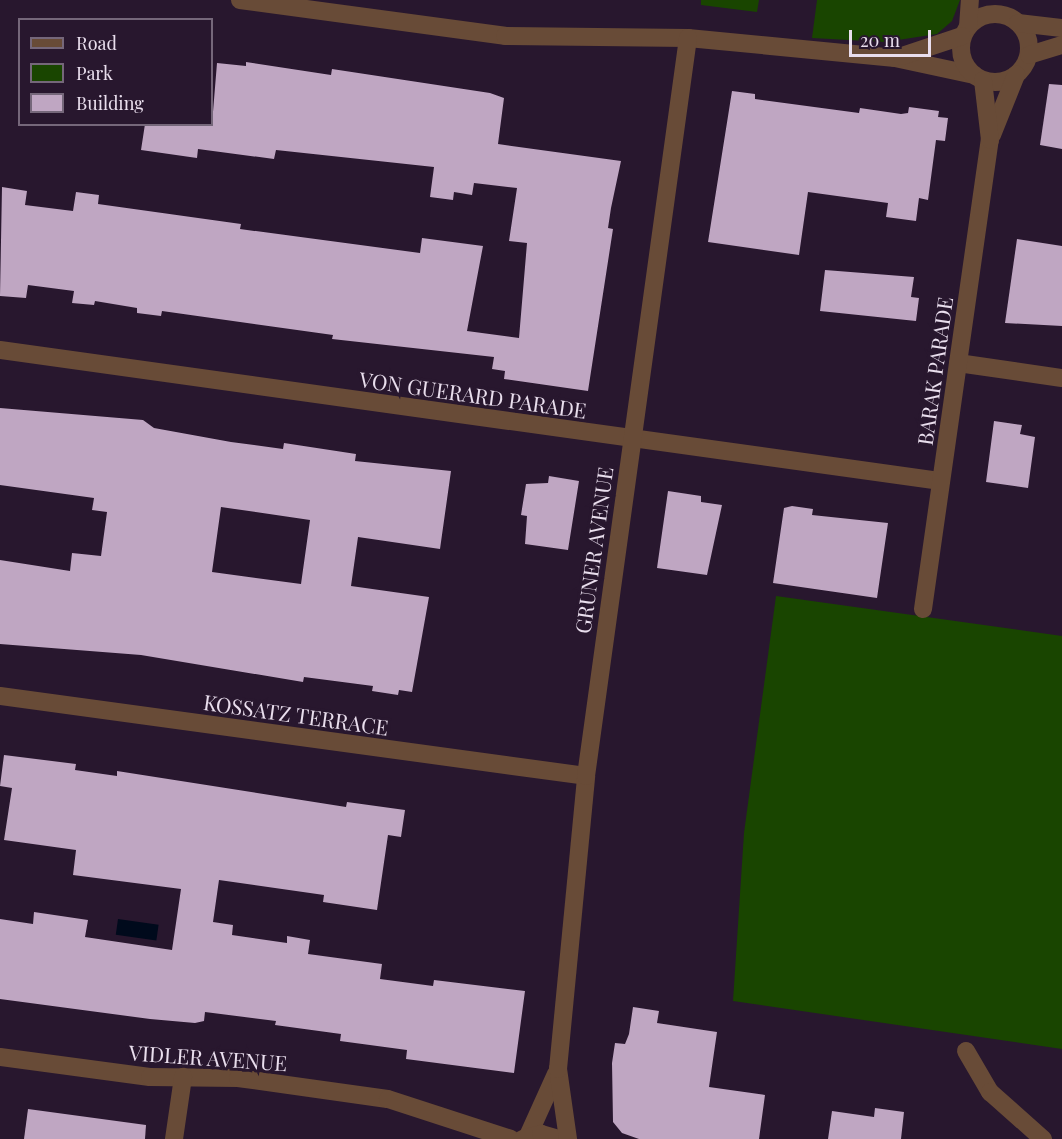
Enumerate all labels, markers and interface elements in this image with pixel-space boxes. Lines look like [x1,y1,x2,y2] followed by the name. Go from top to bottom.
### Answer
[18,18,213,126] legend
[852,18,934,56] scale bar
[860,28,900,52] text: 20 m
[76,31,117,55] text: Road
[76,61,113,85] text: Park
[76,91,144,115] text: Building
[911,295,957,447] street label: BARAK PARADE
[358,366,588,422] street label: VON GUERARD PARADE
[569,465,617,635] street label: GRUNER AVENUE
[202,689,390,739] street label: KOSSATZ TERRACE
[128,1039,288,1075] street label: VIDLER AVENUE

